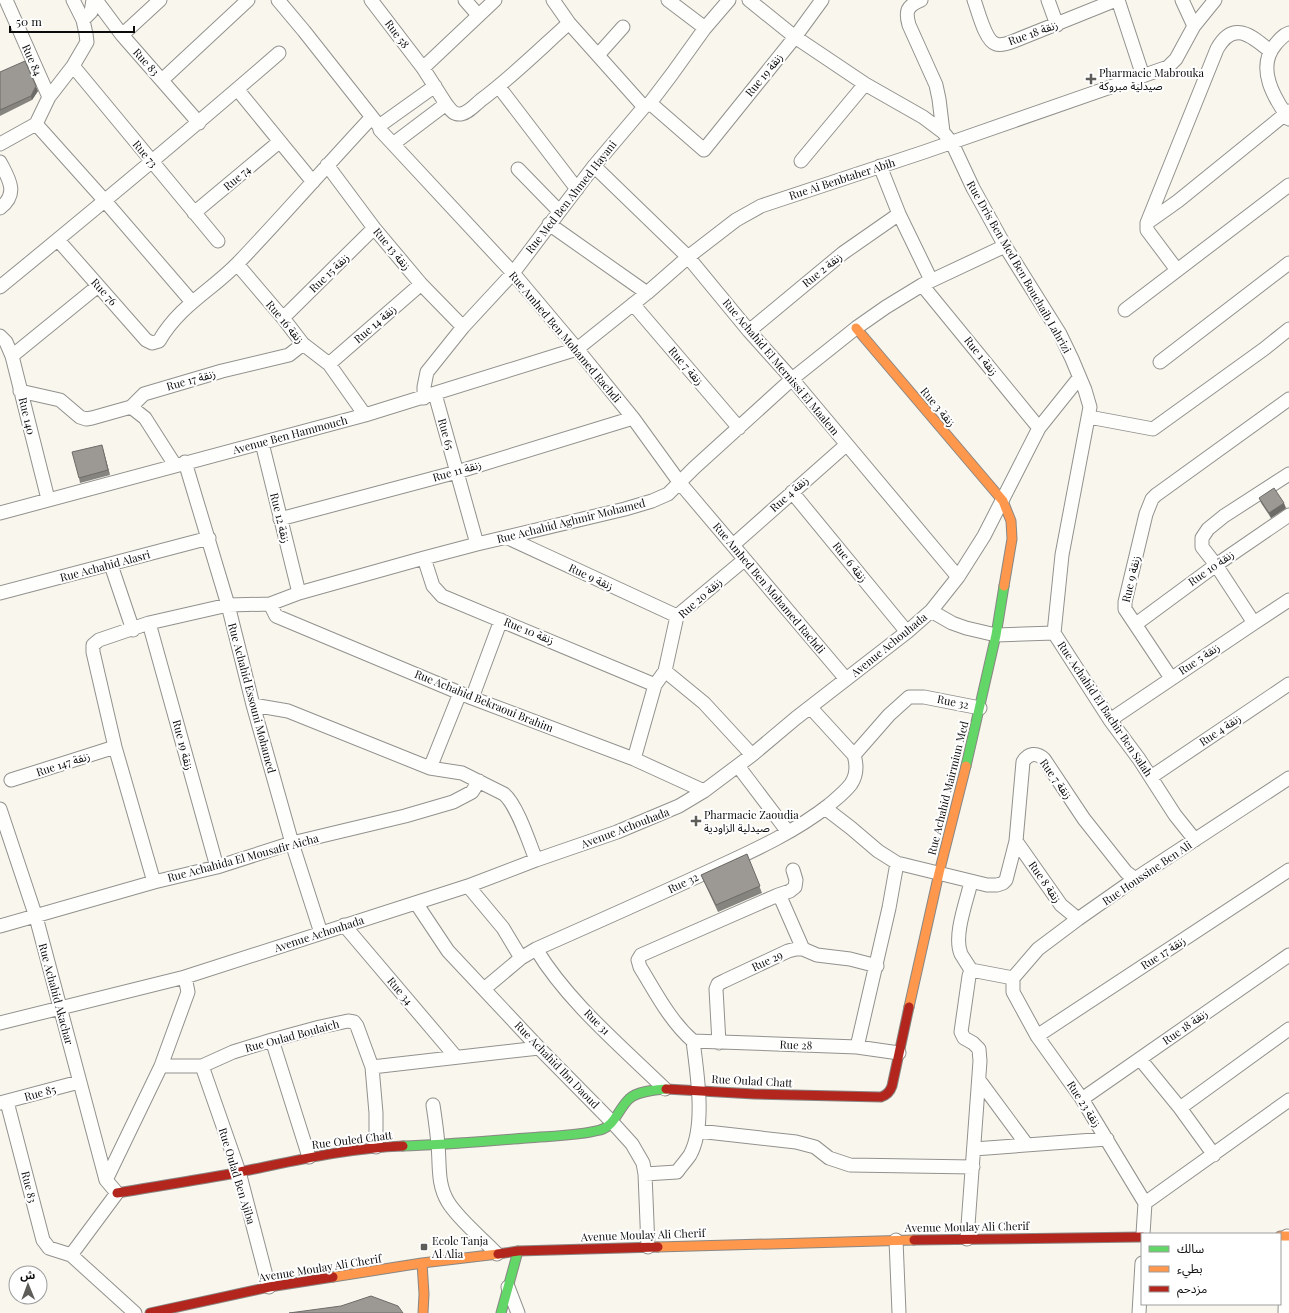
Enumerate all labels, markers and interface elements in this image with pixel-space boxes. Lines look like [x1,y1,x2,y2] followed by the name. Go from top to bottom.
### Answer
[10,8,134,34] scale bar
[16,13,42,29] text: 50 m
[382,16,413,51] street label: Rue 58
[1006,17,1060,48] street label: Rue 18 زنقة
[19,42,46,78] street label: Rue 84
[130,45,163,79] street label: Rue 83
[742,50,786,99] street label: Rue 19 زنقة
[1099,65,1205,93] place label: Pharmacie Mabrouka صيدلية مبروكة
[1086,74,1096,84] marker: Pharmacie Mabrouka صيدلية مبروكة
[130,137,161,170] street label: Rue 73
[522,137,619,256] street label: Rue Med Ben Ahmed Hayani
[787,154,897,203] street label: Rue Ai Benbtaher Abih
[220,161,254,193] street label: Rue 74
[964,178,1075,356] street label: Rue Dris Ben Med Ben Bouchaib Lahrizi
[370,224,414,273] street label: Rue 13 زنقة
[799,249,845,290] street label: Rue 2 زنقة
[305,250,352,296] street label: Rue 15 زنقة
[506,268,625,405] street label: Rue Amhed Ben Mohamed Rachdi
[88,275,121,309] street label: Rue 76
[720,295,843,438] street label: Rue Achahid El Mernissi El Maalem
[263,297,308,346] street label: Rue 16 زنقة
[350,301,399,346] street label: Rue 14 زنقة
[961,333,1002,378] street label: Rue 1 زنقة
[665,343,707,388] street label: Rue 7 زنقة
[165,365,217,394] street label: Rue 17 زنقة
[918,384,959,430] street label: Rue 3 زنقة
[16,396,39,436] street label: Rue 140
[230,412,349,457] street label: Avenue Ben Hammouch
[435,416,458,452] street label: Rue 65
[431,456,483,485] street label: Rue 11 زنقة
[766,472,811,515] street label: Rue 4 زنقة
[267,491,294,545] street label: Rue 12 زنقة
[495,495,647,546] street label: Rue Achahid Aghmir Mohamed
[710,519,829,656] street label: Rue Amhed Ben Mohamed Rachdi
[830,538,871,585] street label: Rue 6 زنقة
[58,546,152,585] street label: Rue Achahid Alasri
[1185,546,1237,589] street label: Rue 10 زنقة
[1118,554,1143,604] street label: Rue 9 زنقة
[566,560,616,593] street label: Rue 9 زنقة
[675,574,725,621] street label: Rue 20 زنقة
[847,609,930,681] street label: Avenue Achouhada
[502,614,556,647] street label: Rue 10 زنقة
[225,621,280,775] street label: Rue Achahid Essouni Mohamed
[1054,638,1157,780] street label: Rue Achahid El Bachir Ben Salah
[1175,639,1222,678] street label: Rue 5 زنقة
[413,666,556,735] street label: Rue Achahid Bekraoui Brahim
[936,691,970,712] street label: Rue 32
[1196,710,1243,749] street label: Rue 4 زنقة
[170,718,197,772] street label: Rue 19 زنقة
[924,719,972,856] street label: Rue Achahid Mairmiun Med
[34,748,92,779] street label: Rue 147 زنقة
[1037,756,1076,802] street label: Rue 7 زنقة
[577,804,672,852] street label: Avenue Achouhada
[704,807,799,835] place label: Pharmacie Zaoudia صيدلية الزاودية
[691,816,701,826] marker: Pharmacie Zaoudia صيدلية الزاودية
[166,830,321,885] street label: Rue Achahida El Mousafir Aicha
[1099,837,1194,908] street label: Rue Houssine Ben Ali
[1026,858,1065,906] street label: Rue 8 زنقة
[665,869,700,896] street label: Rue 32
[271,912,366,955] street label: Avenue Achouhada
[1137,933,1188,973] street label: Rue 17 زنقة
[36,941,77,1046] street label: Rue Achahid Akachar
[749,947,785,974] street label: Rue 29
[384,974,417,1008] street label: Rue 34
[581,1005,614,1038] street label: Rue 31
[1159,1006,1210,1048] street label: Rue 18 زنقة
[243,1016,341,1055] street label: Rue Oulad Boulaich
[512,1018,603,1112] street label: Rue Achahid Ibn Daoud
[779,1036,813,1053] street label: Rue 28
[711,1071,793,1090] street label: Rue Oulad Chatt
[1064,1078,1105,1130] street label: Rue 23 زنقة
[22,1081,58,1104] street label: Rue 85
[216,1126,259,1226] street label: Rue Oulad Ben Ajiba
[311,1127,393,1152] street label: Rue Ouled Chatt
[18,1169,41,1204] street label: Rue 83
[904,1218,1031,1235] street label: Avenue Moulay Ali Cherif
[580,1225,707,1244] street label: Avenue Moulay Ali Cherif
[431,1233,489,1261] place label: Ecole Tanja Al Alia
[1141,1233,1281,1305] legend
[1177,1240,1204,1256] text: سالك
[419,1242,429,1252] marker: Ecole Tanja Al Alia
[256,1250,384,1285] street label: Avenue Moulay Ali Cherif
[1177,1260,1203,1279] text: بطيء
[8,1265,48,1305] north arrow
[20,1267,35,1282] text: ش
[1177,1280,1207,1298] text: مزدحم

